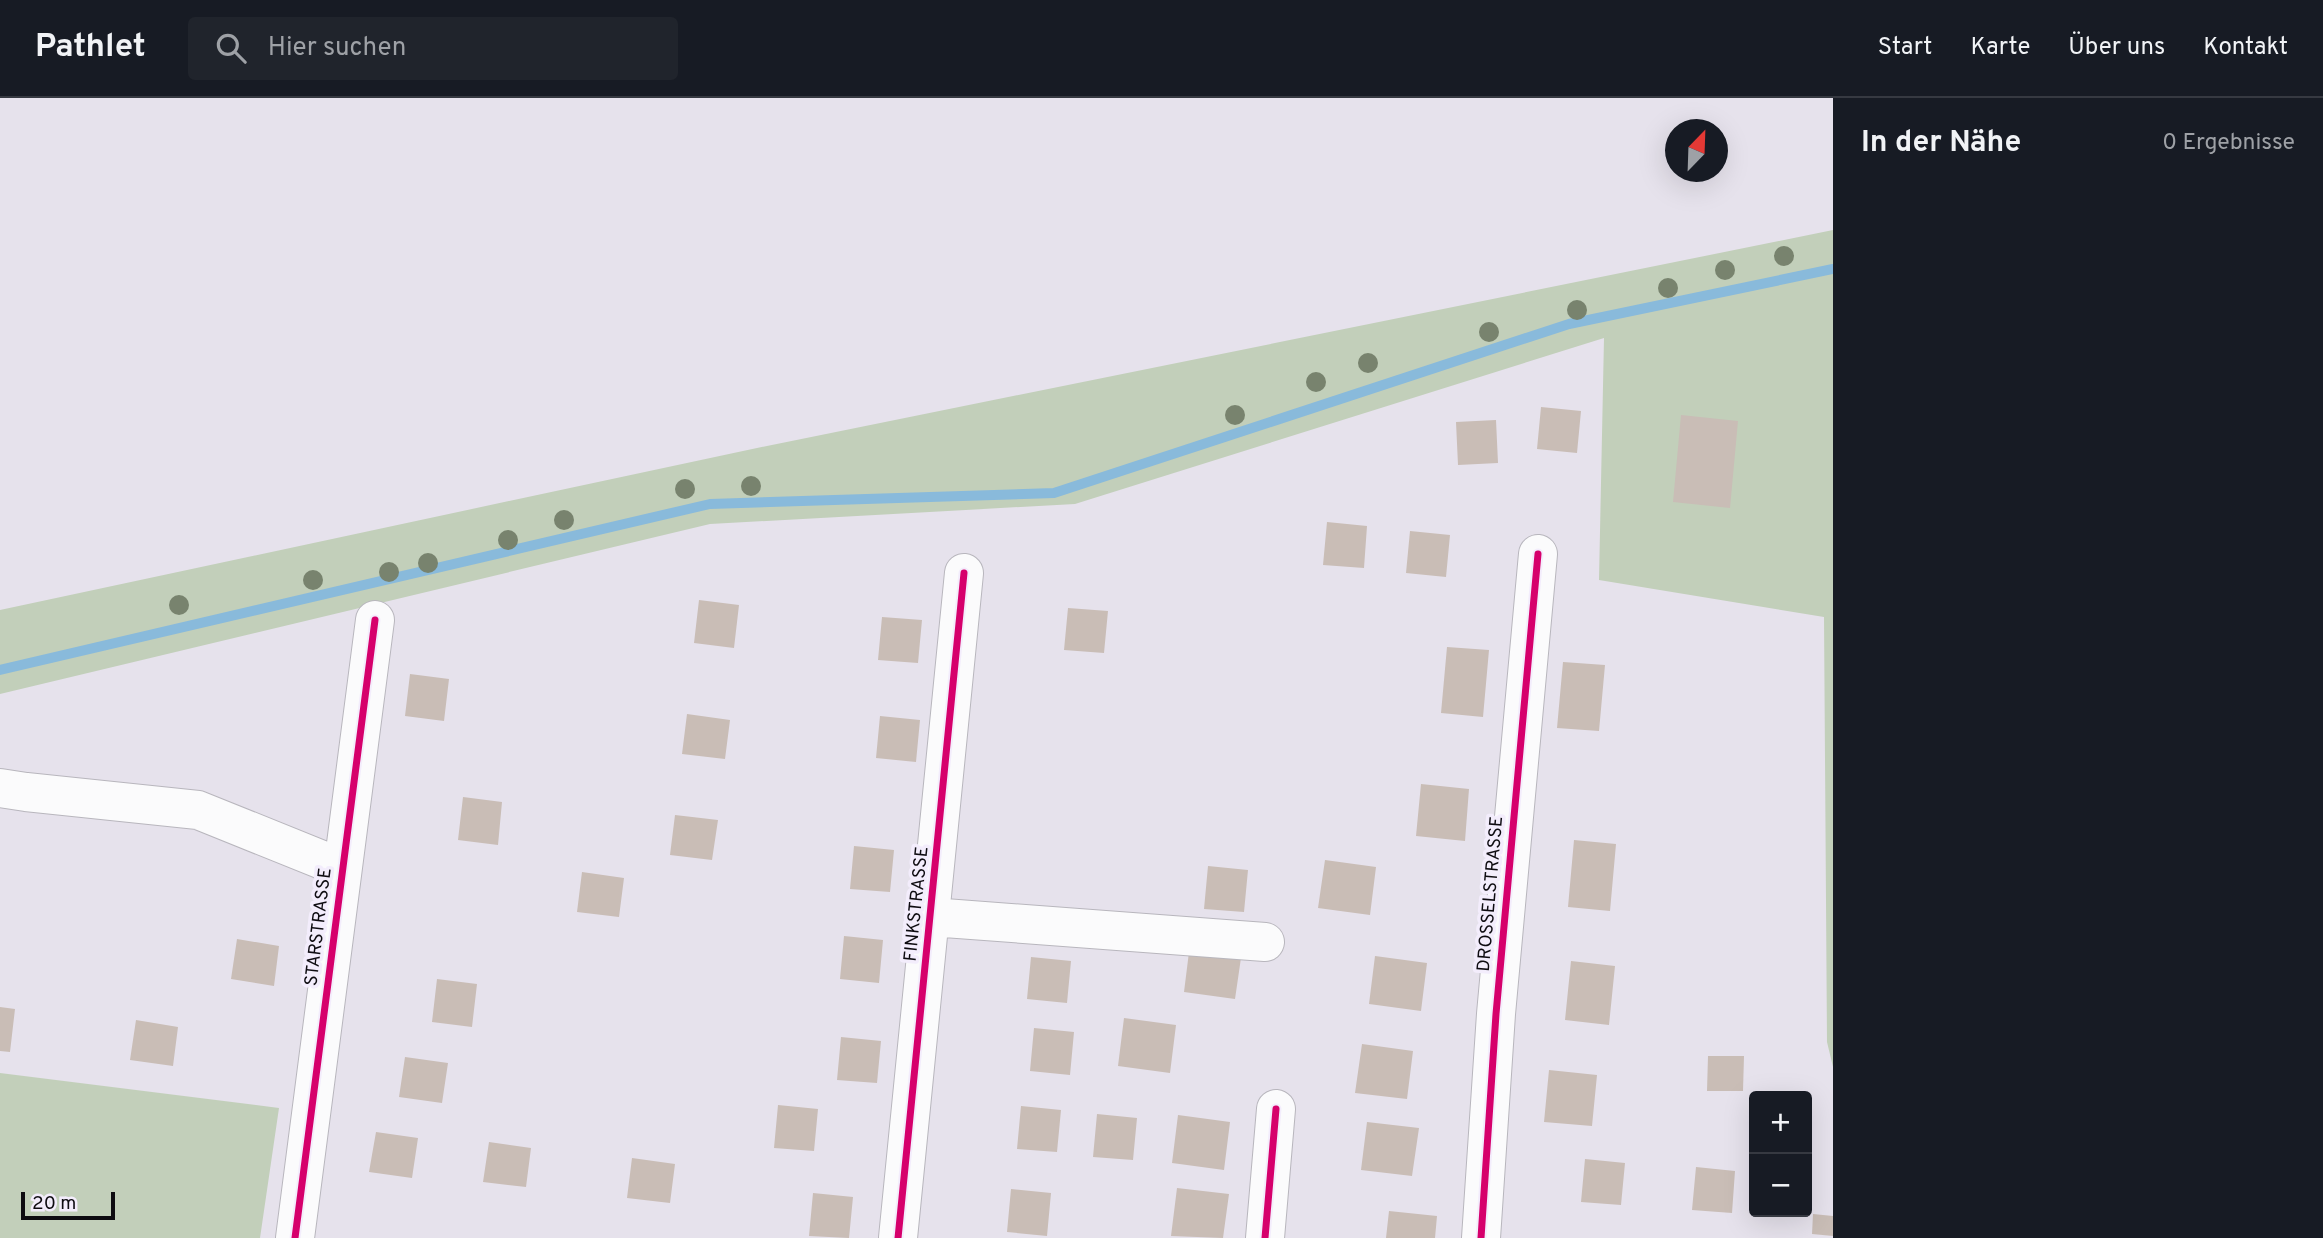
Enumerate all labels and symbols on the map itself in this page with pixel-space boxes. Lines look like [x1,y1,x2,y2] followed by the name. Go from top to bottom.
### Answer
[1665,119,1728,182] north arrow
[1473,815,1509,973] street label: DROSSELSTRASSE
[900,845,934,963] street label: FINKSTRASSE
[300,867,338,987] street label: STARSTRASSE
[21,1189,116,1221] scale bar

